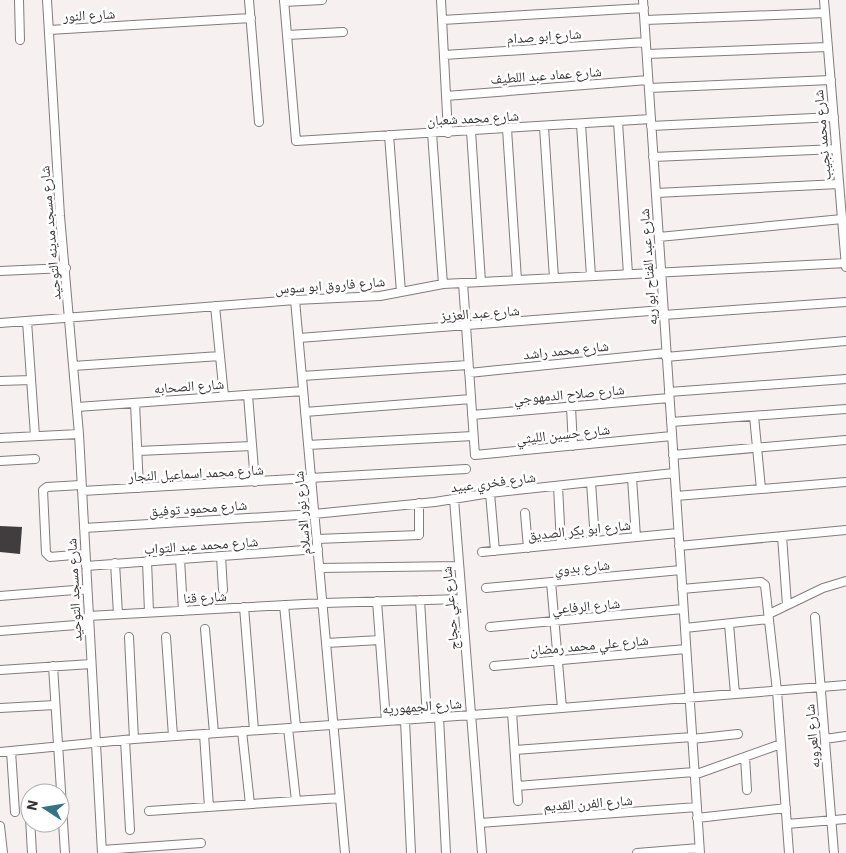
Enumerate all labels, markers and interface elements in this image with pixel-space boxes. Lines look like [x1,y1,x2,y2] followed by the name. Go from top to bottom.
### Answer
[61,5,116,26] street label: شارع النور
[506,24,582,49] street label: شارع ابو صدام
[490,62,602,89] street label: شارع عماد عبد اللطيف
[809,89,836,181] street label: شارع محمد نجيب
[426,107,520,130] street label: شارع محمد شعبان
[35,165,66,301] street label: شارع مسجد مدينه التوحيد
[635,208,662,326] street label: شارع عبد الفتاح ابو ريه
[274,272,386,299] street label: شارع فاروق ابو سوس
[439,301,520,326] street label: شارع عبد العزيز
[522,337,610,364] street label: شارع محمد راشد
[153,375,225,398] street label: شارع الصحابه
[513,380,625,410] street label: شارع صلاح الدمهوجي
[515,420,611,450] street label: شارع حسين الليثي
[127,460,264,487] street label: شارع محمد اسماعيل النجار
[449,468,537,499] street label: شارع فخري عبيد
[289,470,316,556] street label: شارع نور الاسلام
[148,496,248,521] street label: شارع محمود توفيق
[526,516,632,545] street label: شارع ابو بكر الصديق
[143,532,259,559] street label: شارع محمد عبد التواب
[62,538,87,642] street label: شارع مسجد التوحيد
[554,556,611,581] street label: شارع بدوي
[437,565,465,651] street label: شارع علي حجاج
[183,587,227,608] street label: شارع قنا
[551,594,621,620] street label: شارع الرفاعي
[529,631,649,662] street label: شارع علي محمد رمضان
[382,694,462,719] street label: شارع الجمهوريه
[800,703,825,769] street label: شارع العروبه
[20,783,70,833] north arrow
[543,791,633,816] street label: شارع الفرن القديم
[22,798,42,812] text: N

